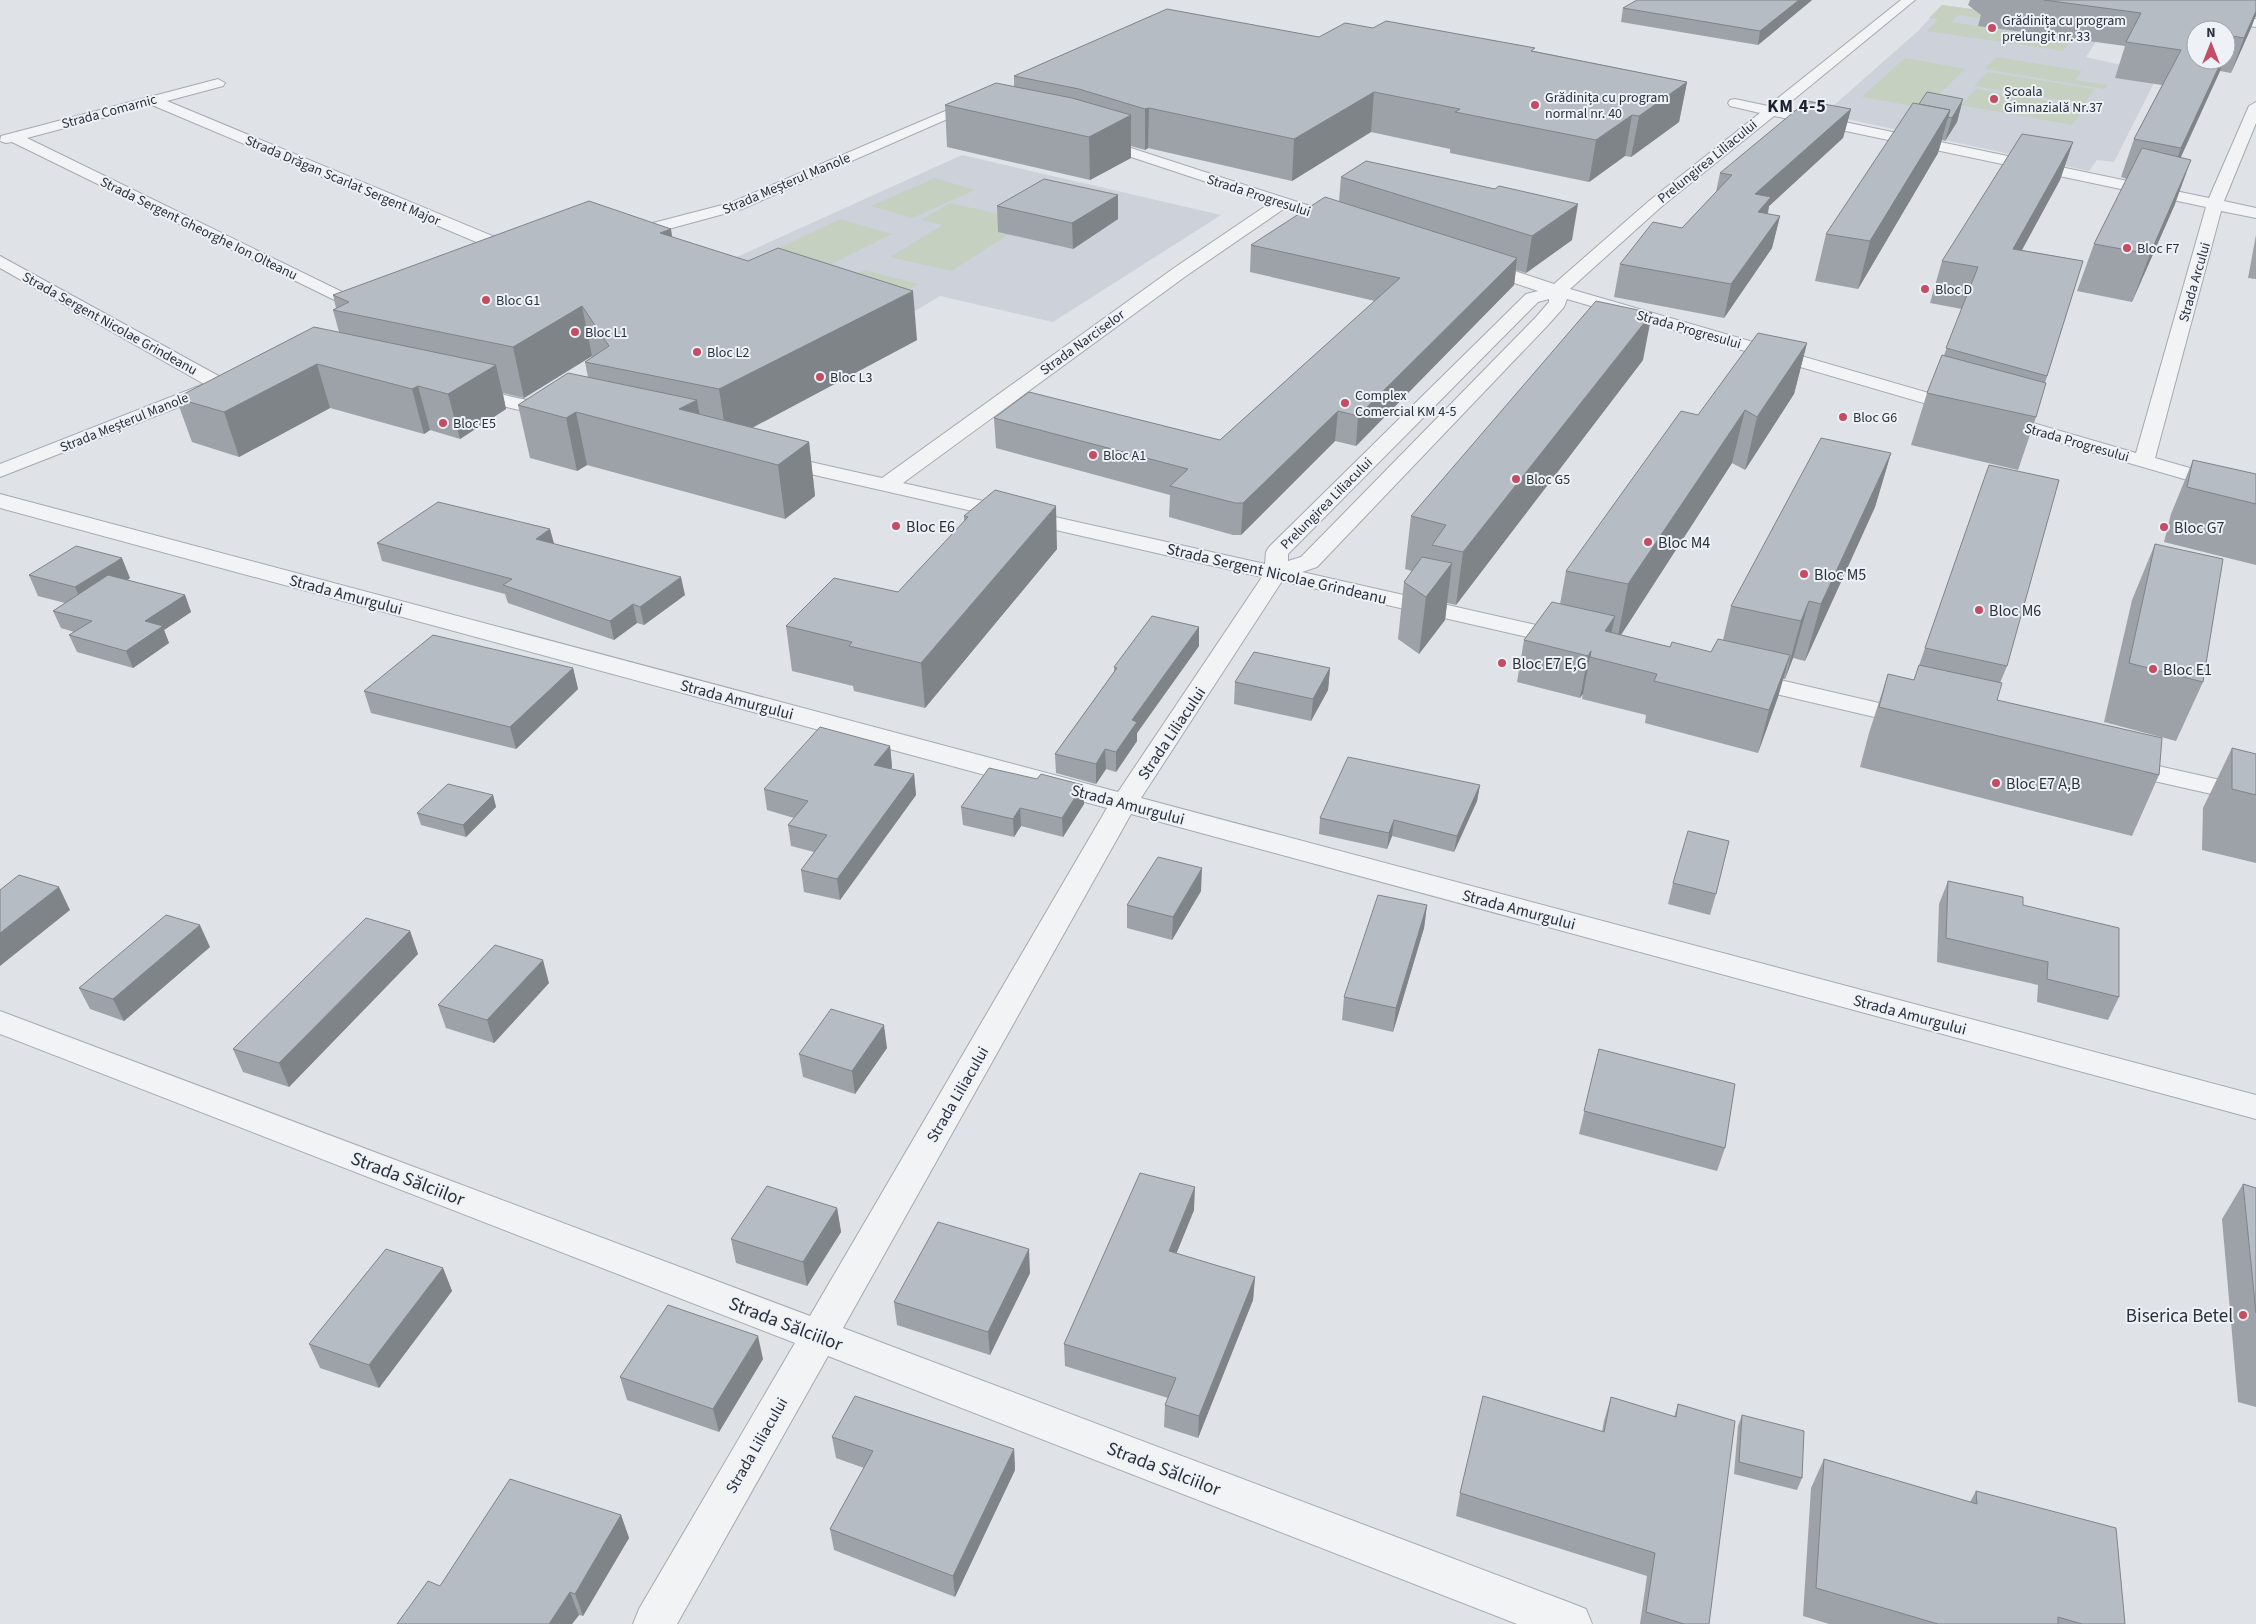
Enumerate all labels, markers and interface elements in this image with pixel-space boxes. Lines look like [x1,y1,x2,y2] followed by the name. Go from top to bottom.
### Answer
[2002,11,2126,47] place label: Grădinița cu program prelungit nr. 33
[2186,20,2236,70] north arrow
[1986,22,1998,34] marker: Grădinița cu program prelungit nr. 33
[2206,23,2216,43] text: N
[2004,82,2103,118] place label: Școala Gimnazială Nr.37
[1545,88,1669,124] place label: Grădinița cu program normal nr. 40
[59,90,160,134] street label: Strada Comarnic
[1988,93,2000,105] marker: Școala Gimnazială Nr.37
[1767,94,1827,119] district label: KM 4-5
[1529,99,1541,111] marker: Grădinița cu program normal nr. 40
[1653,115,1762,208] street label: Prelungirea Liliacului
[242,131,444,231] street label: Strada Drăgan Scarlat Sergent Major
[719,148,853,220] street label: Strada Meșterul Manole
[1204,170,1313,222] street label: Strada Progresului
[96,172,301,286] street label: Strada Sergent Gheorghe Ion Olteanu
[2137,239,2179,259] place label: Bloc F7
[2174,240,2216,324] street label: Strada Arcului
[2121,242,2133,254] marker: Bloc F7
[18,267,201,380] street label: Strada Sergent Nicolae Grindeanu
[1935,280,1972,300] place label: Bloc D
[1919,283,1931,295] marker: Bloc D
[496,291,540,311] place label: Bloc G1
[480,294,492,306] marker: Bloc G1
[1036,305,1129,380] street label: Strada Narciselor
[1634,305,1743,354] street label: Strada Progresului
[585,323,627,343] place label: Bloc L1
[569,326,581,338] marker: Bloc L1
[707,343,749,363] place label: Bloc L2
[691,346,703,358] marker: Bloc L2
[830,368,872,388] place label: Bloc L3
[814,371,826,383] marker: Bloc L3
[1355,386,1456,422] place label: Complex Comercial KM 4-5
[57,388,192,458] street label: Strada Meșterul Manole
[1339,397,1351,409] marker: Complex Comercial KM 4-5
[1853,408,1897,428] place label: Bloc G6
[1837,411,1849,423] marker: Bloc G6
[453,414,496,434] place label: Bloc E5
[437,417,449,429] marker: Bloc E5
[2022,418,2131,467] street label: Strada Progresului
[1103,446,1146,466] place label: Bloc A1
[1087,449,1099,461] marker: Bloc A1
[1276,453,1377,554] street label: Prelungirea Liliacului
[1526,470,1570,490] place label: Bloc G5
[1510,473,1522,485] marker: Bloc G5
[906,516,955,538] place label: Bloc E6
[2174,517,2225,539] place label: Bloc G7
[890,520,902,532] marker: Bloc E6
[2158,521,2170,533] marker: Bloc G7
[1658,532,1710,554] place label: Bloc M4
[1642,536,1654,548] marker: Bloc M4
[1164,538,1389,610] street label: Strada Sergent Nicolae Grindeanu
[1814,564,1866,586] place label: Bloc M5
[1798,568,1810,580] marker: Bloc M5
[287,569,405,621] street label: Strada Amurgului
[1989,600,2041,622] place label: Bloc M6
[1973,604,1985,616] marker: Bloc M6
[1512,653,1587,675] place label: Bloc E7 E,G
[1496,657,1508,669] marker: Bloc E7 E,G
[2163,659,2212,681] place label: Bloc E1
[2147,663,2159,675] marker: Bloc E1
[678,674,796,726] street label: Strada Amurgului
[1133,683,1211,784] street label: Strada Liliacului
[2006,773,2080,795] place label: Bloc E7 A,B
[1990,777,2002,789] marker: Bloc E7 A,B
[1069,779,1187,831] street label: Strada Amurgului
[1460,884,1578,936] street label: Strada Amurgului
[1851,989,1969,1041] street label: Strada Amurgului
[921,1042,994,1147] street label: Strada Liliacului
[347,1145,469,1214] street label: Strada Sălciilor
[725,1290,847,1359] street label: Strada Sălciilor
[2126,1303,2233,1330] place label: Biserica Betel
[2237,1309,2249,1321] marker: Biserica Betel
[720,1393,793,1498] street label: Strada Liliacului
[1103,1435,1225,1504] street label: Strada Sălciilor

